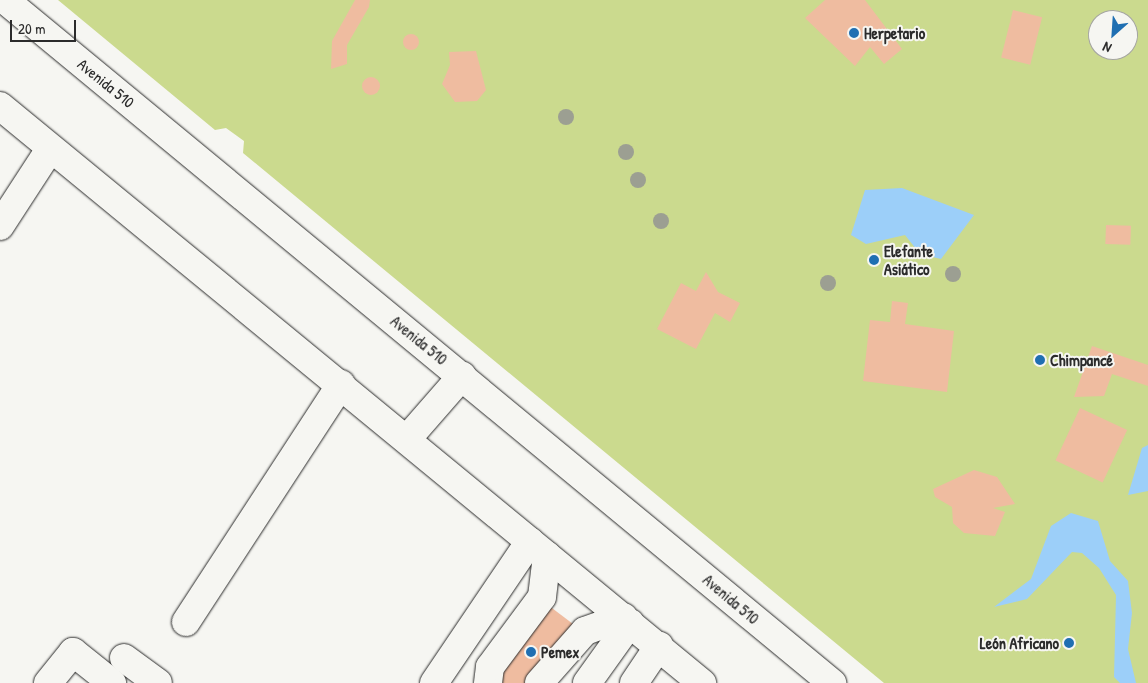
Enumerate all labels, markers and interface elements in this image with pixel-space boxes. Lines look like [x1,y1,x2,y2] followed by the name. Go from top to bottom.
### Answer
[12,10,79,42] scale bar
[1088,10,1138,60] north arrow
[18,18,45,39] text: 20 m
[864,23,925,43] place label: Herpetario
[848,27,860,39] marker: Herpetario
[1099,38,1114,58] text: N
[74,54,138,112] street label: Avenida 510
[884,241,933,279] place label: Elefante Asiático
[868,254,880,266] marker: Elefante Asiático
[387,311,451,369] street label: Avenida 510
[1050,350,1113,370] place label: Chimpancé
[1034,354,1046,366] marker: Chimpancé
[699,570,763,628] street label: Avenida 510
[980,633,1059,653] place label: León Africano
[1063,637,1075,649] marker: León Africano
[541,642,579,662] place label: Pemex
[525,646,537,658] marker: Pemex

